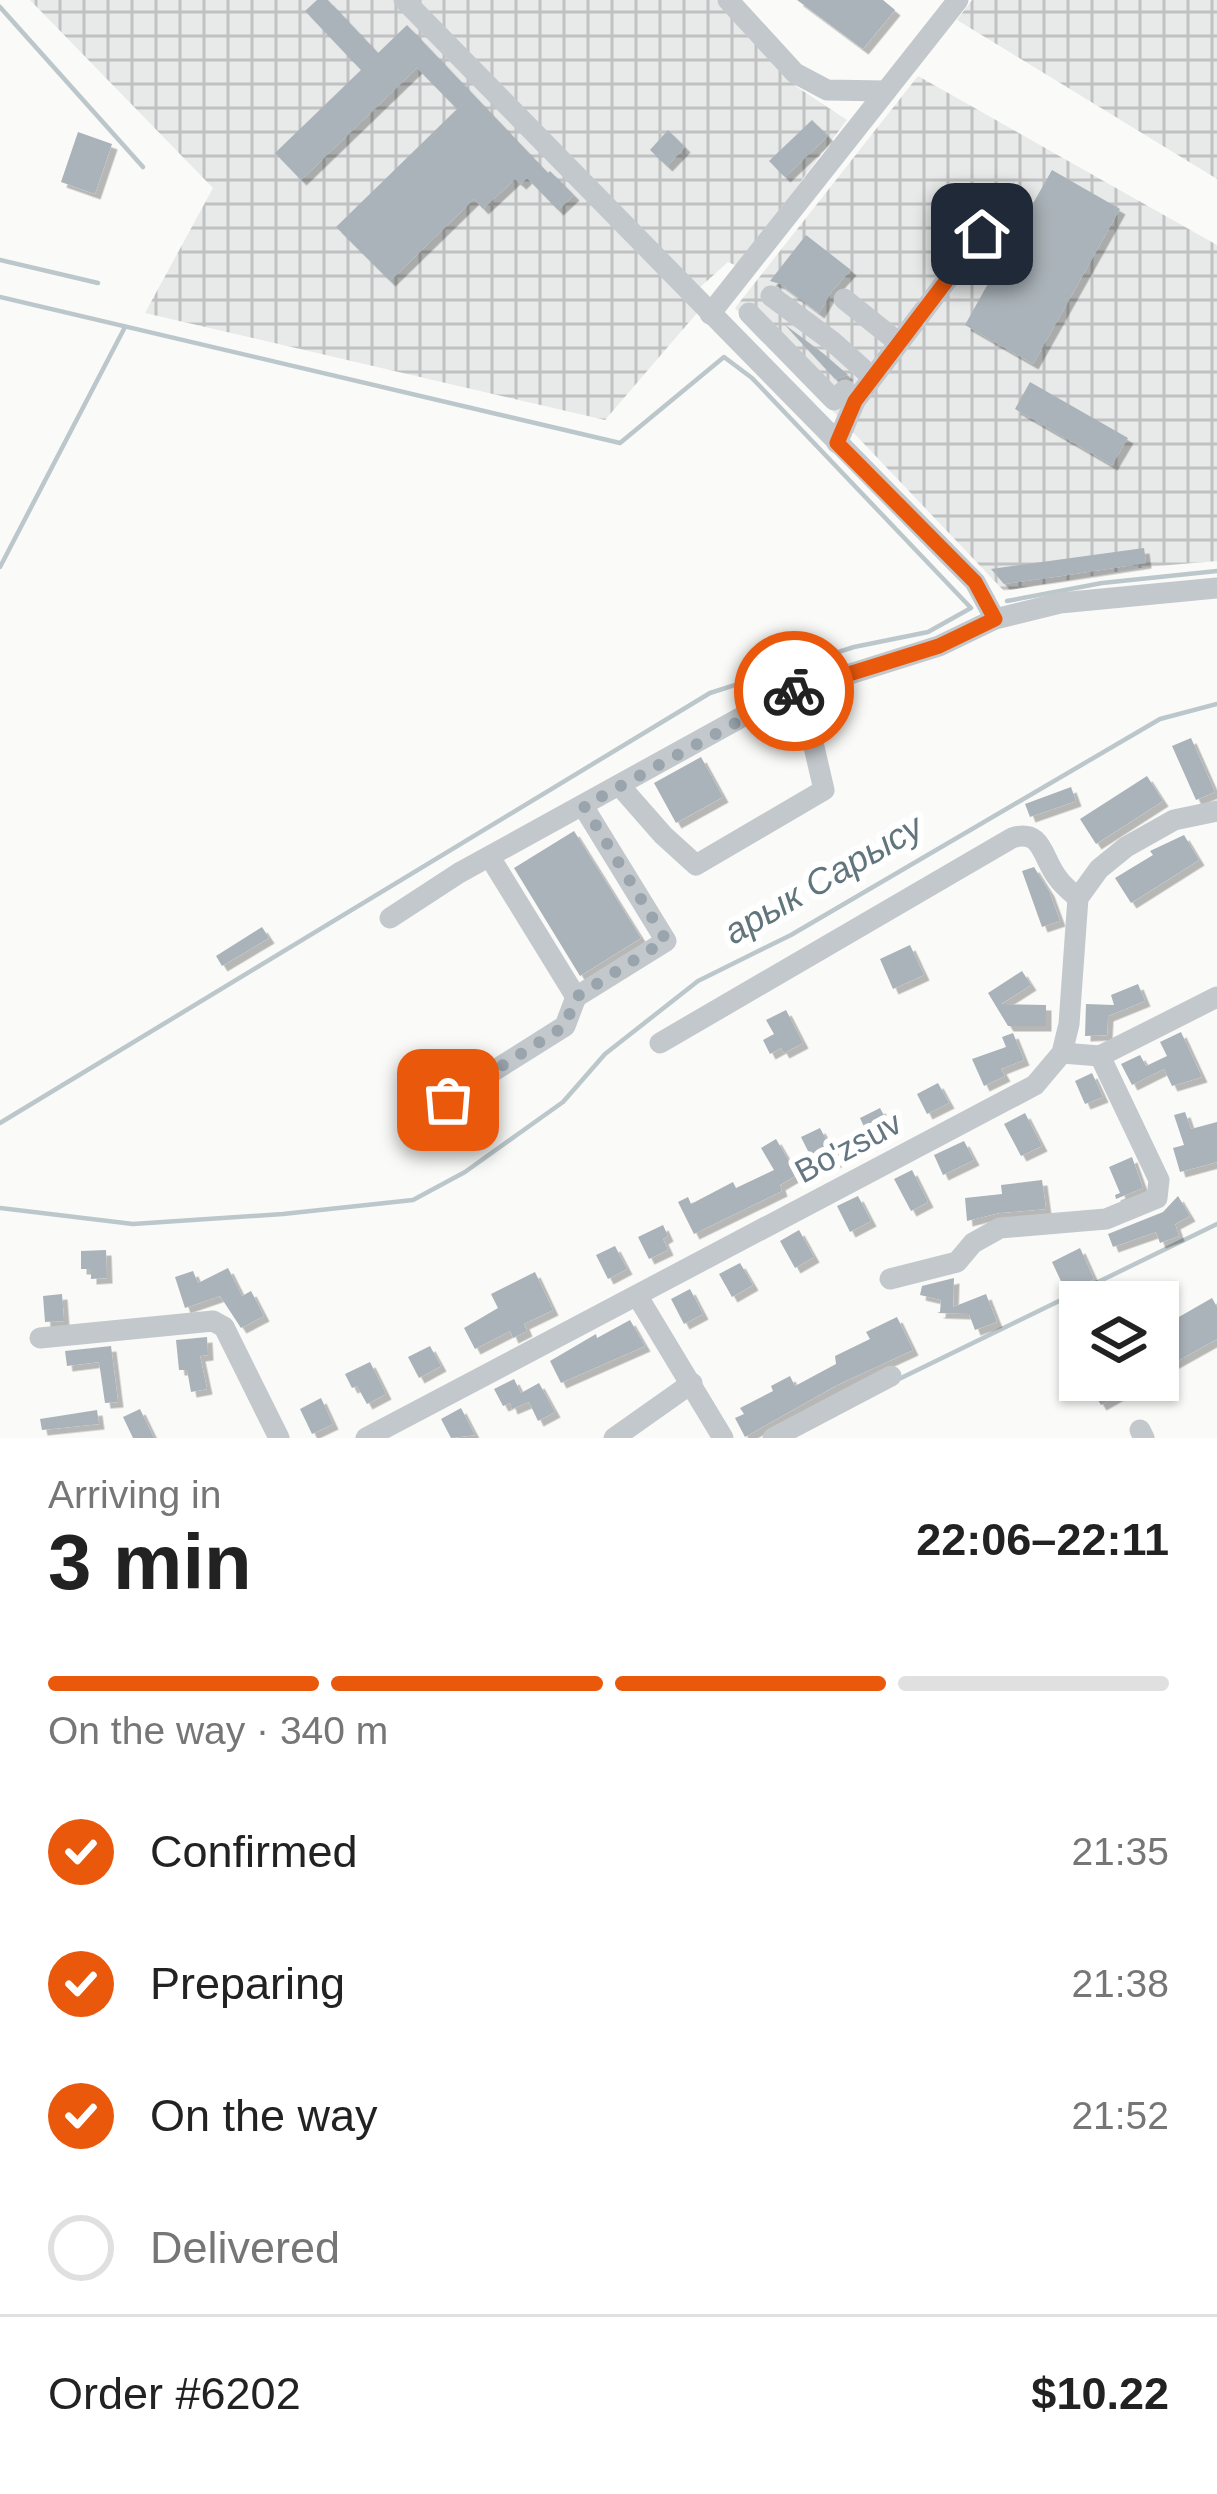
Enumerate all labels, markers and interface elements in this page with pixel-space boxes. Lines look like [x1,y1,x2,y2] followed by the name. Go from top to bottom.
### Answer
[931,183,1033,285] pin
[949,201,1015,267] icon: home
[734,631,854,751] courier
[761,658,827,724] icon: bike
[717,805,931,952] water label: арык Сарысу
[397,1049,499,1151] pin
[415,1067,481,1133] icon: bag
[789,1104,908,1190] street label: Bo'zsuv
[1059,1281,1179,1401] map controls
[1059,1281,1179,1401] button: layers
[48,1473,221,1516] text: Arriving in
[916,1514,1169,1565] text: 22:06–22:11
[48,1518,252,1606] text: 3 min
[48,1709,388,1752] text: On the way · 340 m
[48,1819,114,1885] icon: check
[150,1826,358,1877] text: Confirmed
[1071,1830,1169,1873] text: 21:35
[48,1951,114,2017] icon: check
[150,1958,345,2009] text: Preparing
[1071,1962,1169,2005] text: 21:38
[48,2083,114,2149] icon: check
[150,2090,378,2141] text: On the way
[1071,2094,1169,2137] text: 21:52
[150,2222,340,2273] text: Delivered
[48,2368,301,2419] text: Order #6202
[1031,2368,1169,2419] text: $10.22

